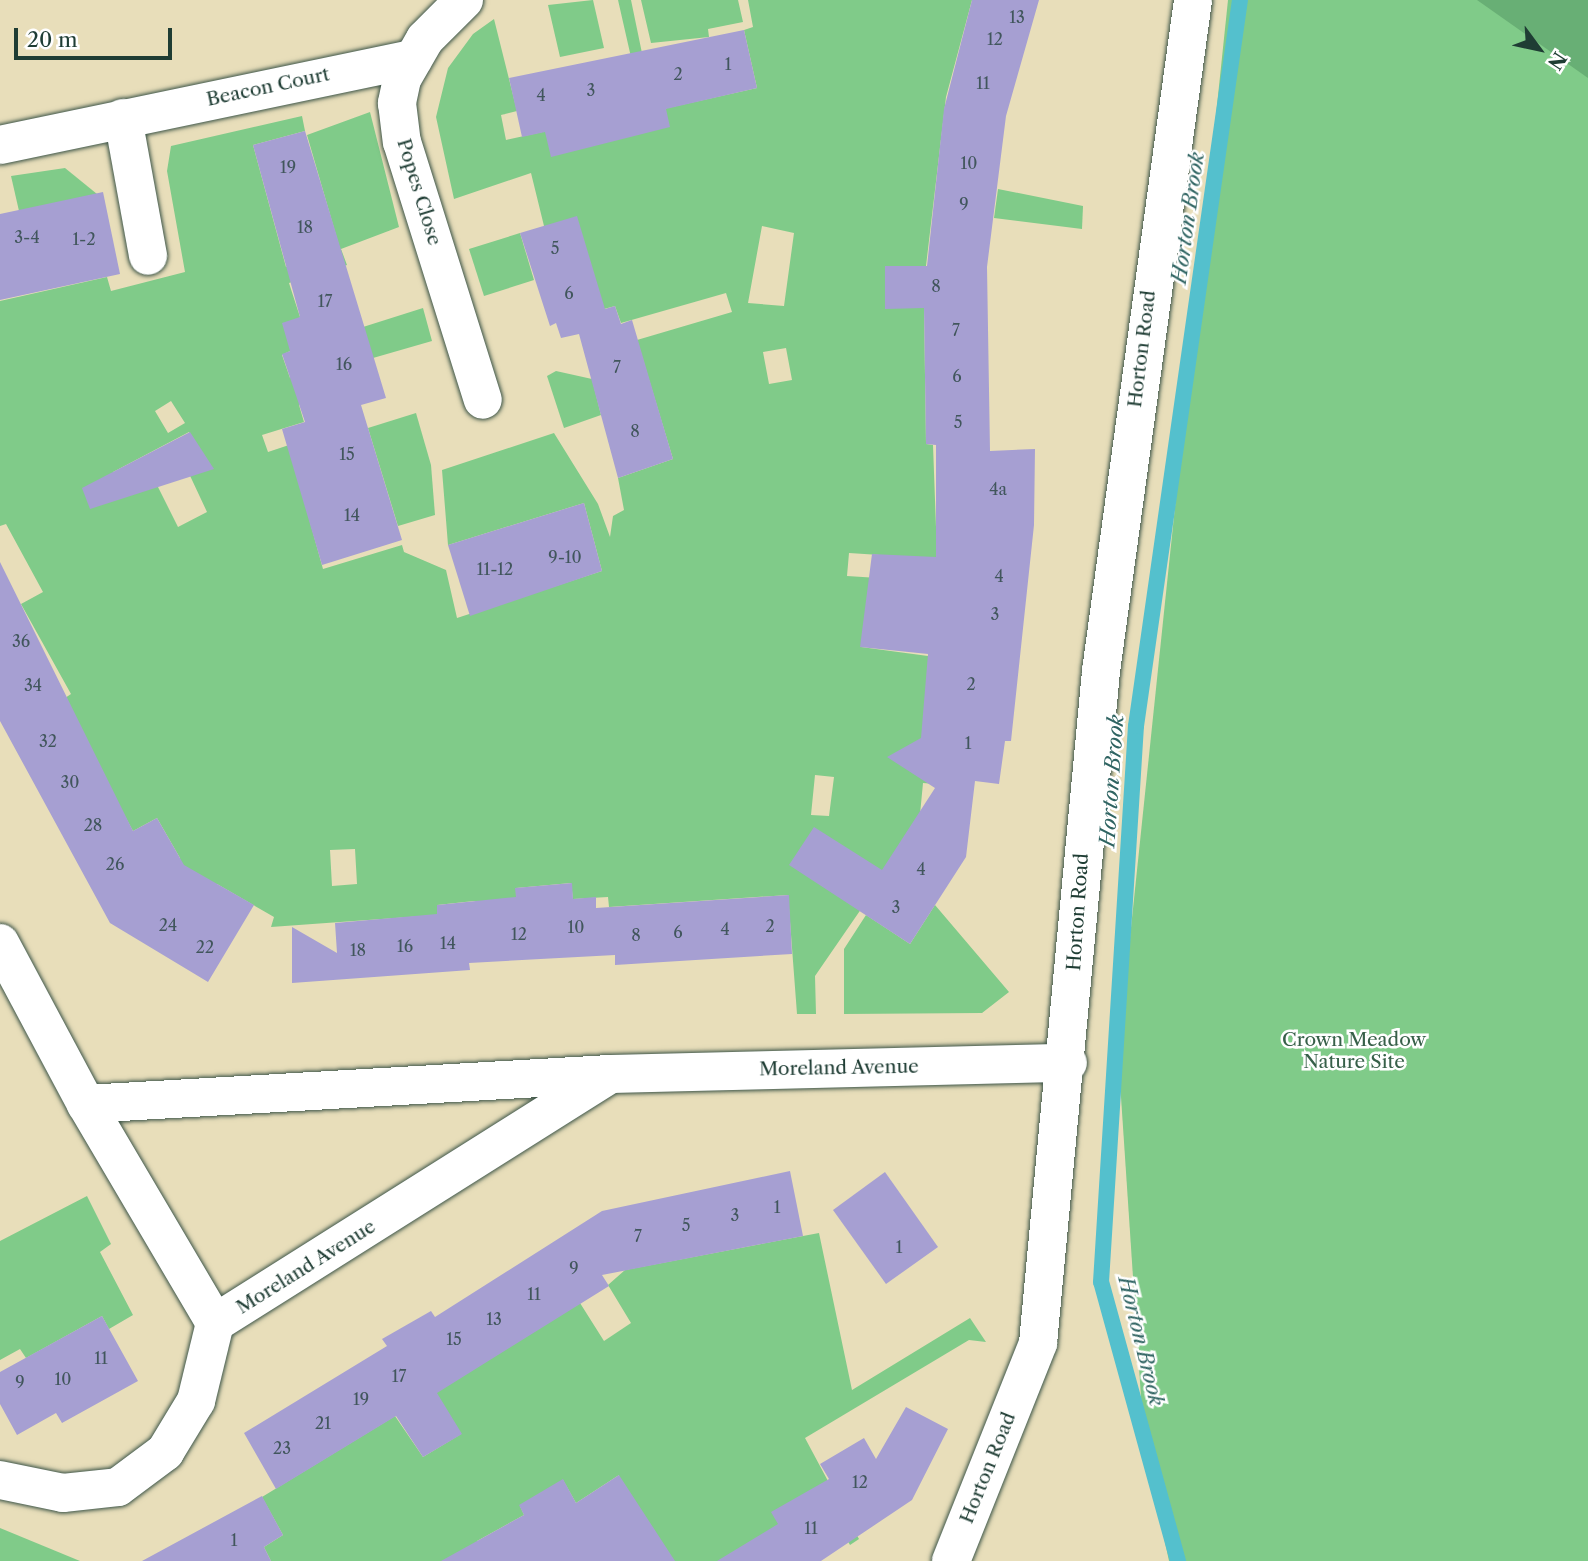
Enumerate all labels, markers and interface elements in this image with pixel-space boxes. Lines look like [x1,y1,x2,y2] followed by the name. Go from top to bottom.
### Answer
[1009,7,1025,27] house number: 13
[18,14,175,58] scale bar
[1504,14,1574,84] north arrow
[27,27,78,52] text: 20 m
[987,29,1003,49] house number: 12
[1543,48,1571,74] text: N
[725,54,731,74] house number: 1
[204,63,332,111] street label: Beacon Court
[673,64,683,84] house number: 2
[976,73,990,93] house number: 11
[587,80,595,100] house number: 3
[536,85,546,105] house number: 4
[392,136,446,248] street label: Popes Close
[1166,150,1210,286] water label: Horton Brook
[961,153,977,173] house number: 10
[280,157,296,177] house number: 19
[959,194,969,214] house number: 9
[297,217,313,237] house number: 18
[14,227,40,247] house number: 3-4
[72,229,96,249] house number: 1-2
[551,238,559,258] house number: 5
[931,276,941,296] house number: 8
[564,283,574,303] house number: 6
[1124,289,1160,409] street label: Horton Road
[318,291,332,311] house number: 17
[952,320,960,340] house number: 7
[336,354,352,374] house number: 16
[613,357,621,377] house number: 7
[952,366,962,386] house number: 6
[954,412,962,432] house number: 5
[630,421,640,441] house number: 8
[339,444,355,464] house number: 15
[989,479,1007,499] house number: 4a
[344,505,360,525] house number: 14
[548,547,582,567] house number: 9-10
[477,559,513,579] house number: 11-12
[994,566,1004,586] house number: 4
[991,604,999,624] house number: 3
[12,631,30,651] house number: 36
[966,674,976,694] house number: 2
[24,675,42,695] house number: 34
[1095,714,1129,848] water label: Horton Brook
[39,731,57,751] house number: 32
[965,733,971,753] house number: 1
[61,772,79,792] house number: 30
[84,815,102,835] house number: 28
[1063,852,1093,972] street label: Horton Road
[106,854,124,874] house number: 26
[916,859,926,879] house number: 4
[892,897,900,917] house number: 3
[159,915,177,935] house number: 24
[765,916,775,936] house number: 2
[568,917,584,937] house number: 10
[720,919,730,939] house number: 4
[673,922,683,942] house number: 6
[511,924,527,944] house number: 12
[631,925,641,945] house number: 8
[440,933,456,953] house number: 14
[397,936,413,956] house number: 16
[196,937,214,957] house number: 22
[350,940,366,960] house number: 18
[1282,1029,1426,1073] park label: Crown Meadow Nature Site
[759,1055,919,1081] street label: Moreland Avenue
[774,1197,780,1217] house number: 1
[731,1205,739,1225] house number: 3
[232,1215,380,1319] street label: Moreland Avenue
[682,1215,690,1235] house number: 5
[634,1226,642,1246] house number: 7
[896,1237,902,1257] house number: 1
[569,1258,579,1278] house number: 9
[1113,1273,1169,1409] water label: Horton Brook
[527,1284,541,1304] house number: 11
[486,1309,502,1329] house number: 13
[446,1329,462,1349] house number: 15
[94,1348,108,1368] house number: 11
[392,1366,406,1386] house number: 17
[55,1369,71,1389] house number: 10
[15,1372,25,1392] house number: 9
[353,1389,369,1409] house number: 19
[955,1409,1021,1527] street label: Horton Road
[315,1413,331,1433] house number: 21
[273,1438,291,1458] house number: 23
[852,1472,868,1492] house number: 12
[804,1518,818,1538] house number: 11
[231,1530,237,1550] house number: 1

